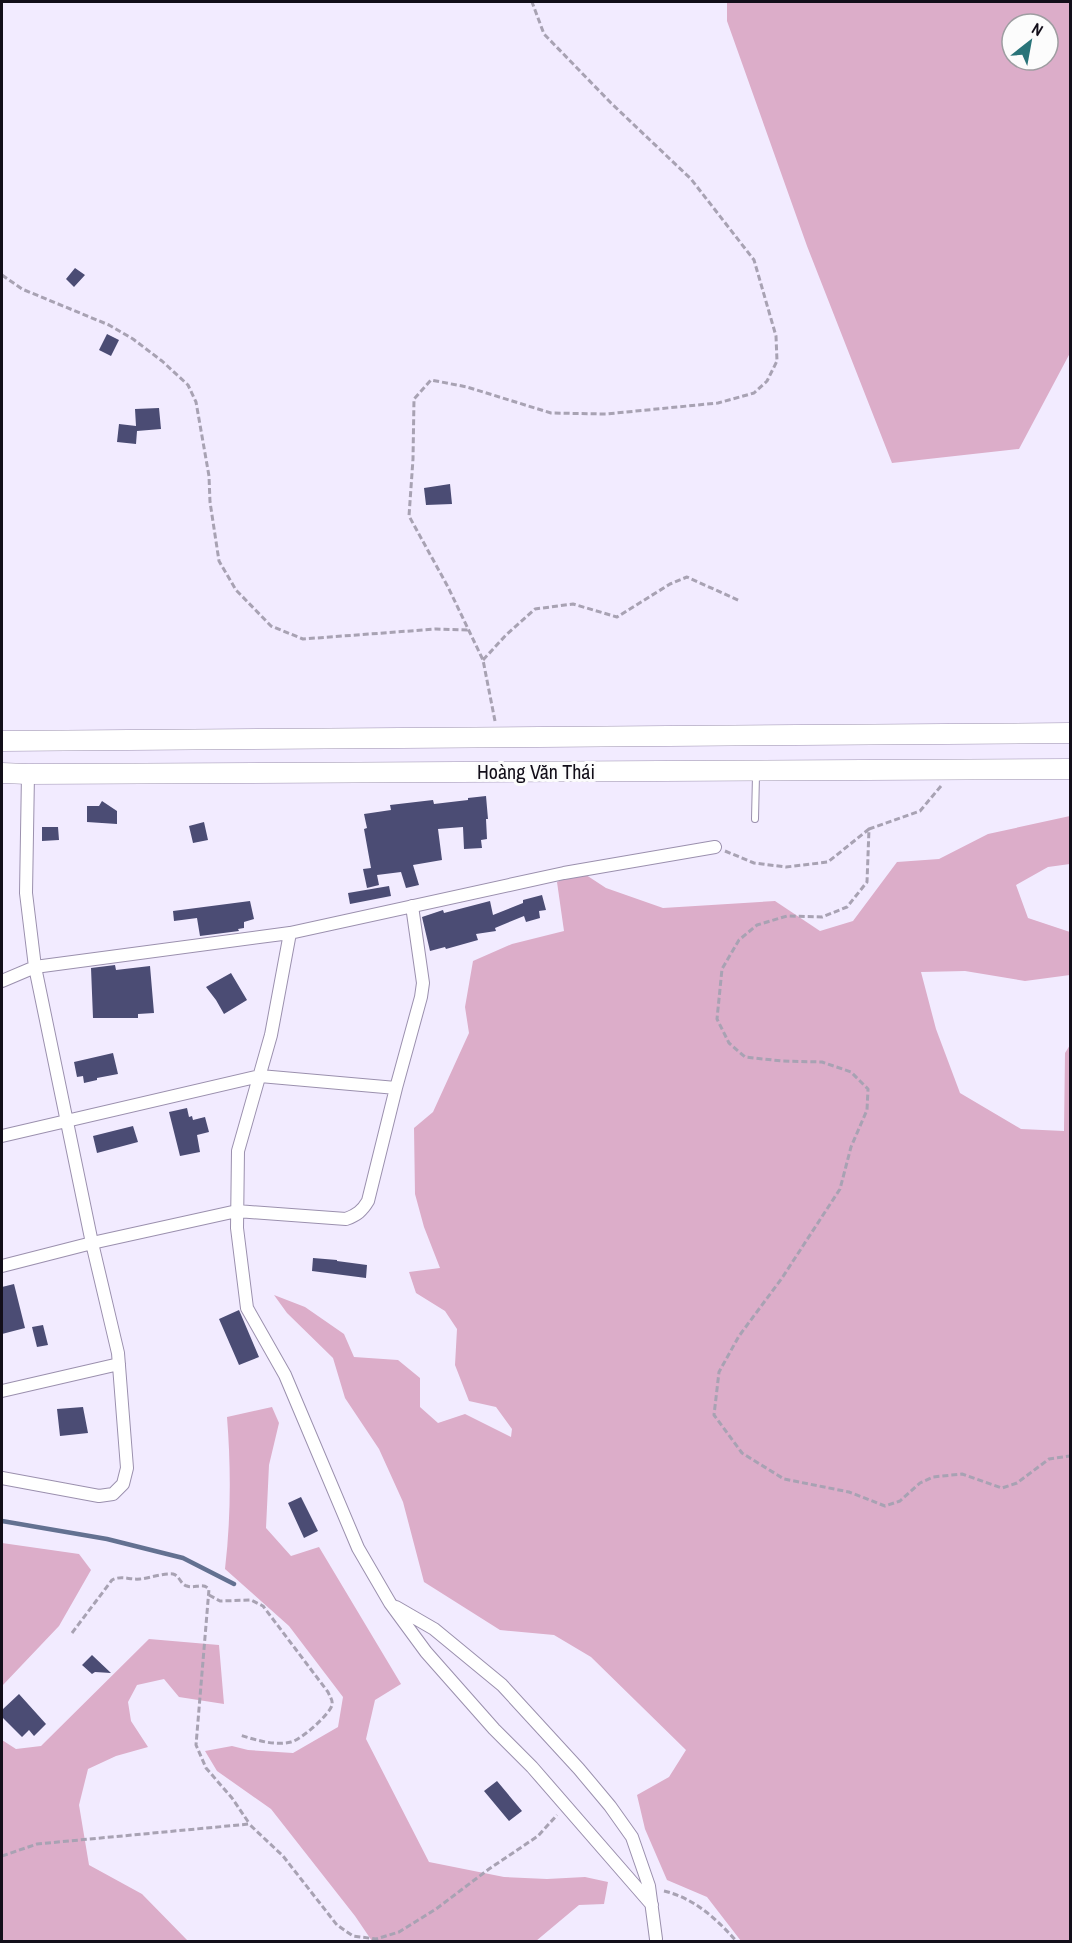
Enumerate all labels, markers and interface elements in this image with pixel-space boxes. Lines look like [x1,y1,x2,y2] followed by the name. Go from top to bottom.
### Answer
[1000,12,1060,72] north arrow
[1028,17,1047,41] text: N
[477,758,595,785] street label: Hoàng Văn Thái

